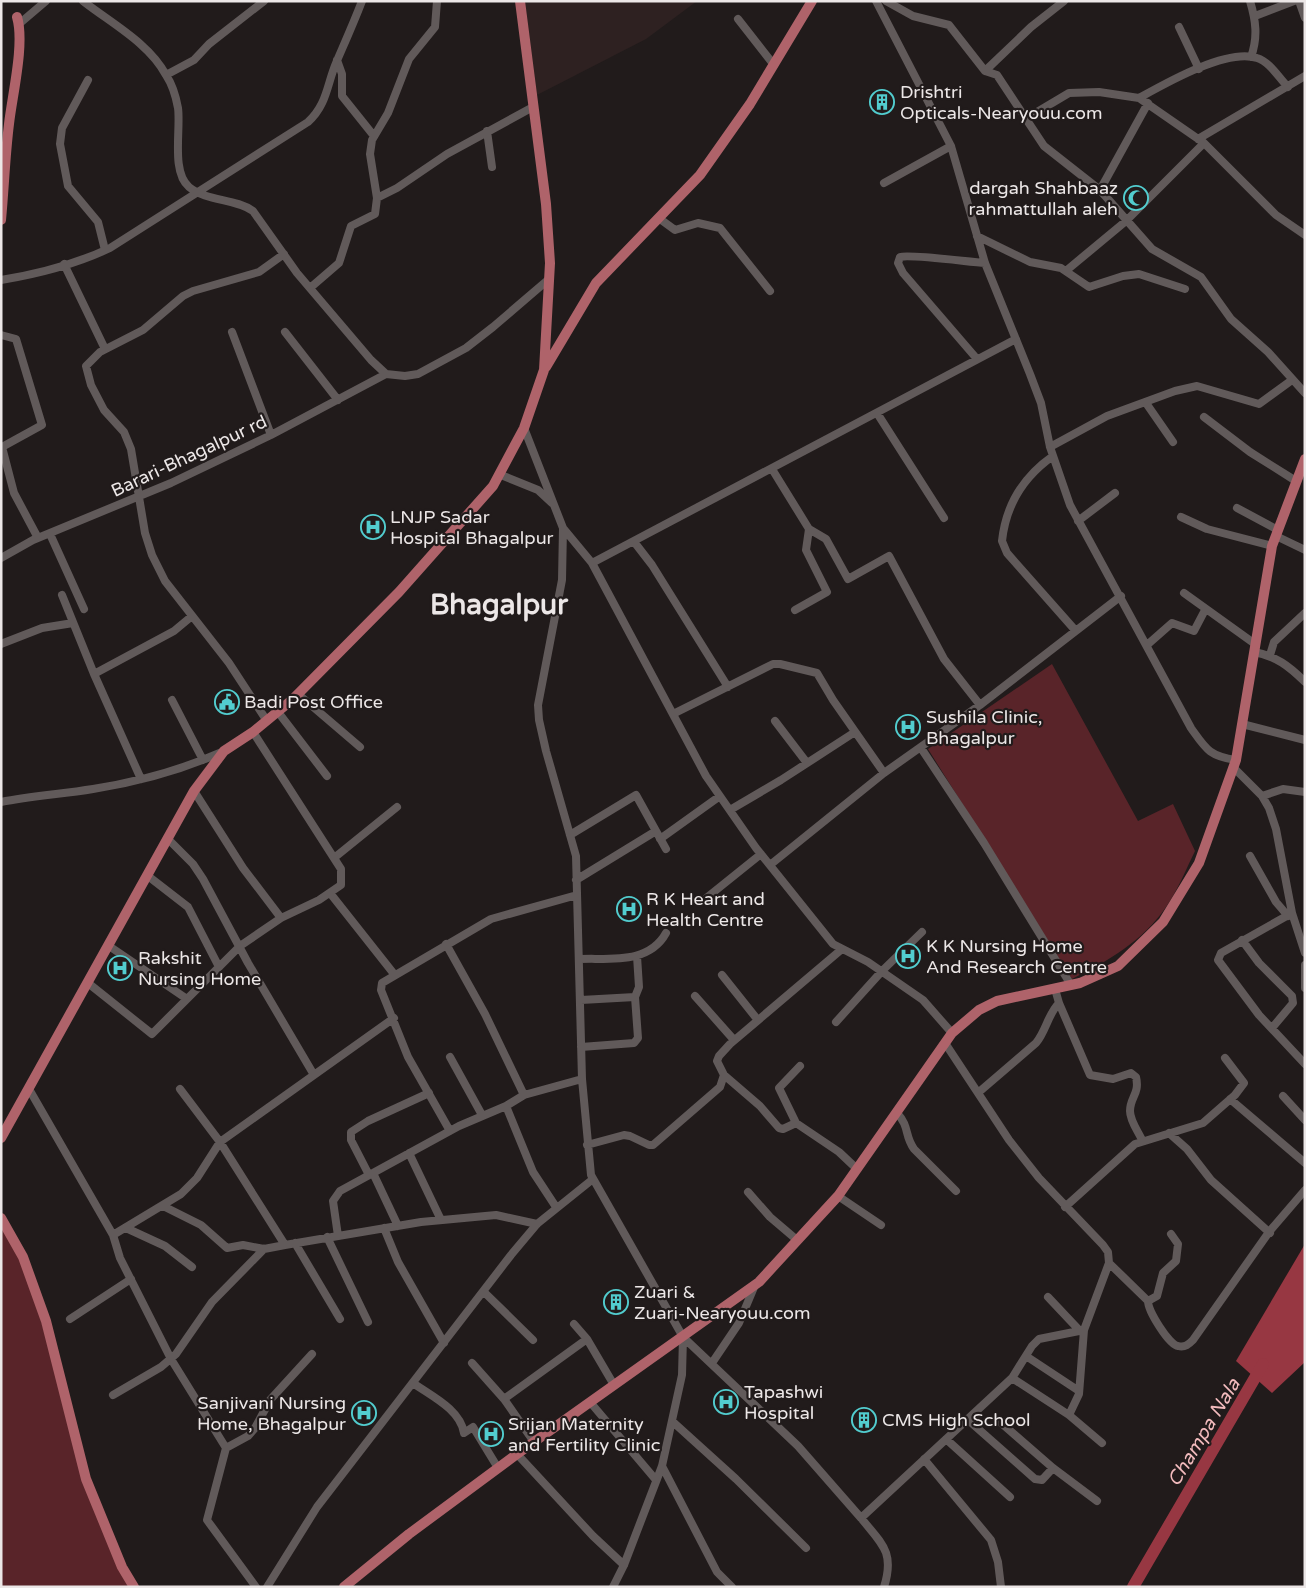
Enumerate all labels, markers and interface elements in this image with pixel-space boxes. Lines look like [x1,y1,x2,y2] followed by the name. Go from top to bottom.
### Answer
[900,81,1103,124] place label: Drishtri Opticals-Nearyouu.com
[869,89,895,115] building icon: Drishtri Opticals-Nearyouu.com
[968,177,1118,220] place label: dargah Shahbaaz rahmattullah aleh
[1123,185,1149,211] mosque icon: dargah Shahbaaz rahmattullah aleh
[108,410,270,502] street label: Barari-Bhagalpur rd
[390,506,554,549] place label: LNJP Sadar Hospital Bhagalpur
[360,514,386,540] hospital icon: LNJP Sadar Hospital Bhagalpur
[430,588,569,622] district label: Bhagalpur
[214,689,240,715] public building icon: Badi Post Office
[244,691,383,713] place label: Badi Post Office
[926,706,1042,749] place label: Sushila Clinic, Bhagalpur
[895,714,921,740] hospital icon: Sushila Clinic, Bhagalpur
[646,888,765,931] place label: R K Heart and Health Centre
[616,896,642,922] hospital icon: R K Heart and Health Centre
[926,935,1107,978] place label: K K Nursing Home And Research Centre
[895,943,921,969] hospital icon: K K Nursing Home And Research Centre
[138,947,261,990] place label: Rakshit Nursing Home
[107,955,133,981] hospital icon: Rakshit Nursing Home
[634,1281,811,1324] place label: Zuari & Zuari-Nearyouu.com
[603,1289,629,1315] building icon: Zuari & Zuari-Nearyouu.com
[1163,1373,1245,1490] water label: Champa Nala
[744,1381,823,1424] place label: Tapashwi Hospital
[713,1389,739,1415] hospital icon: Tapashwi Hospital
[197,1392,346,1435] place label: Sanjivani Nursing Home, Bhagalpur
[351,1400,377,1426] hospital icon: Sanjivani Nursing Home, Bhagalpur
[851,1407,877,1433] building icon: CMS High School
[882,1409,1031,1431] place label: CMS High School
[508,1413,660,1456] place label: Srijan Maternity and Fertility Clinic
[478,1421,504,1447] hospital icon: Srijan Maternity and Fertility Clinic

